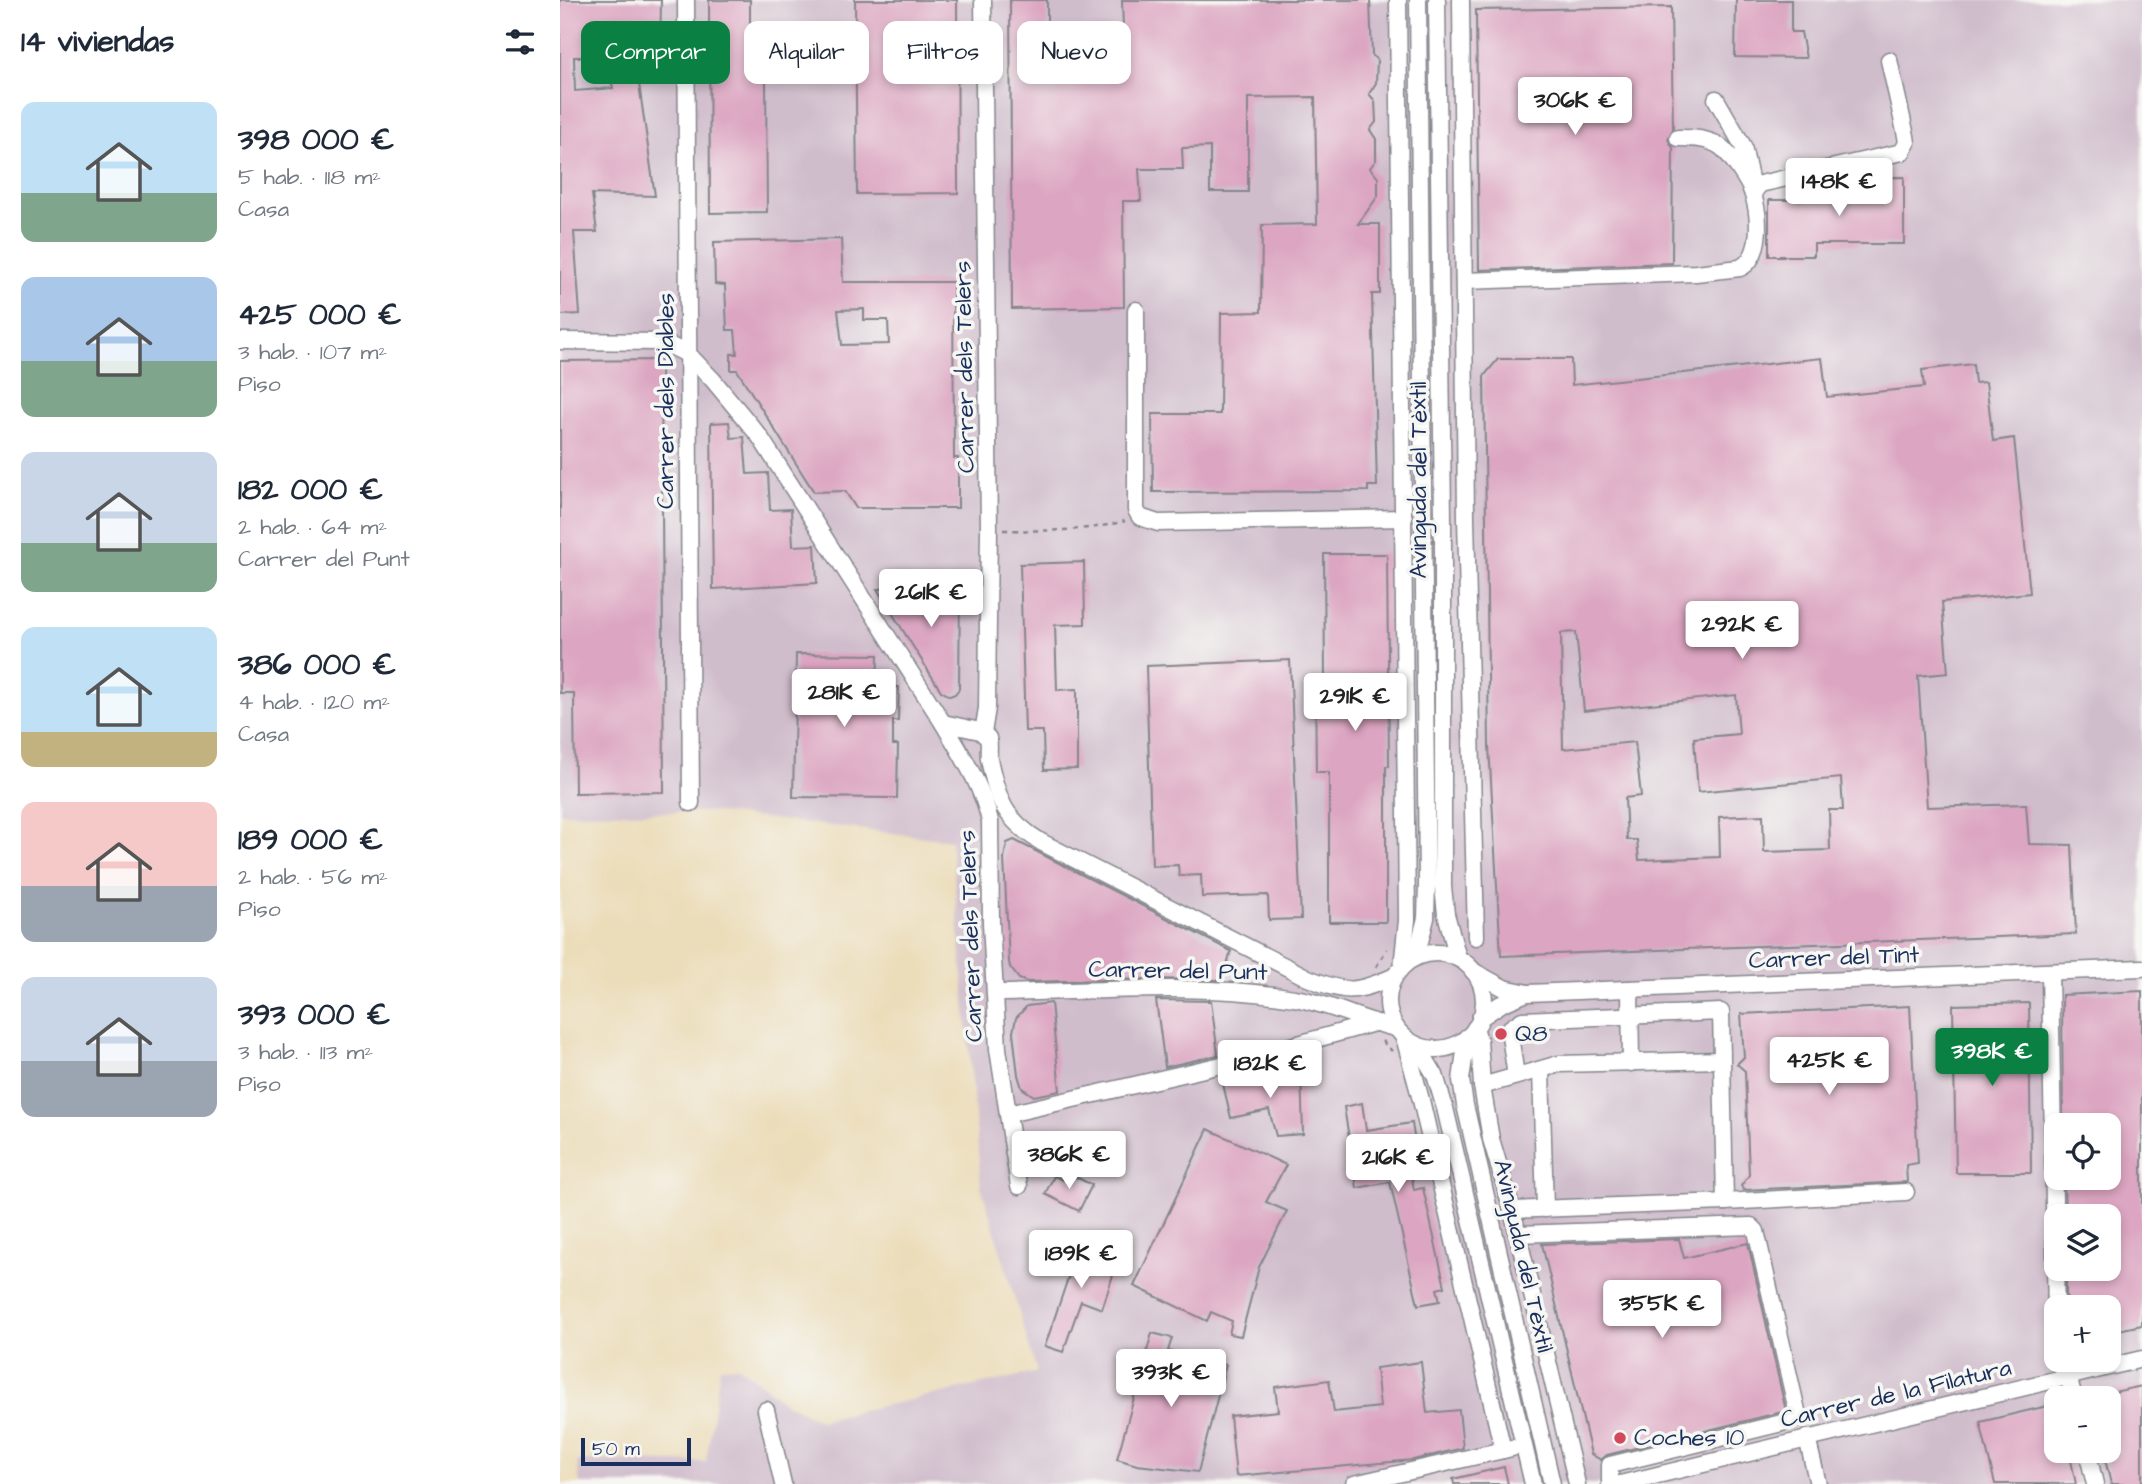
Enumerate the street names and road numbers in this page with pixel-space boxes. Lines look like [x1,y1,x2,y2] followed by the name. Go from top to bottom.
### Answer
[946,261,984,473] street label: Carrer dels Telers
[649,293,683,509] street label: Carrer dels Diables
[1402,381,1437,579] street label: Avinguda del Tèxtil
[950,829,992,1043] street label: Carrer dels Telers
[1748,938,1920,978] street label: Carrer del Tint
[1088,952,1268,990] street label: Carrer del Punt
[1483,1156,1562,1356] street label: Avinguda del Tèxtil
[1777,1351,2015,1437] street label: Carrer de la Filatura

